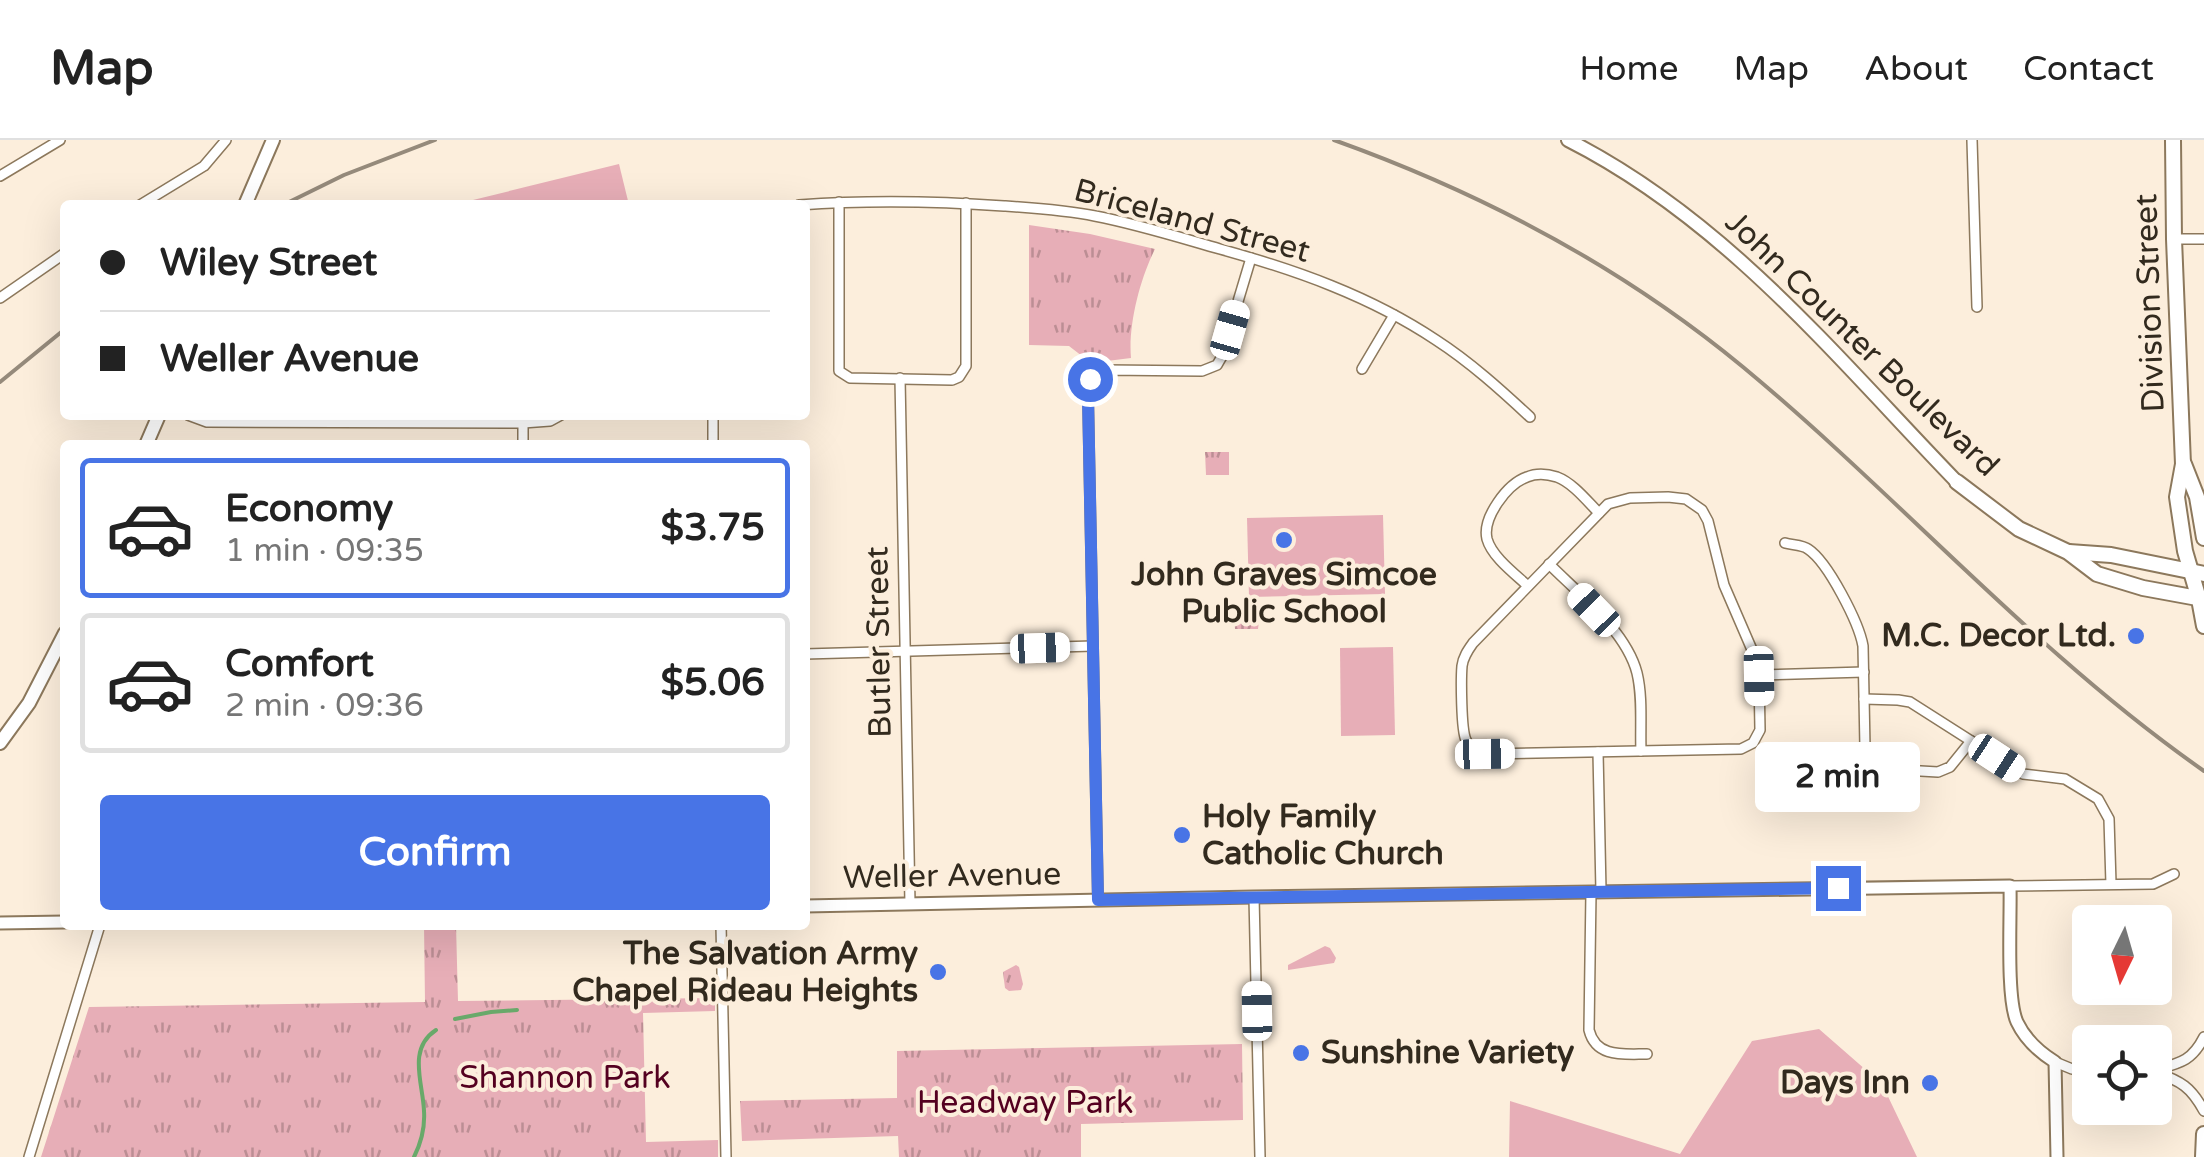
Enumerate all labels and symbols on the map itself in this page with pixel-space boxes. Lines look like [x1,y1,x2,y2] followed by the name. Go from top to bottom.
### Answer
[1070,171,1314,271] street label: Briceland Street
[2127,193,2173,413] street label: Division Street
[1717,203,2007,485] street label: John Counter Boulevard
[1207,297,1253,363] car
[1068,357,1113,402] route start
[1273,529,1295,551] marker: John Graves Simcoe Public School
[858,546,900,738] street label: Butler Street
[1130,556,1437,631] place label: John Graves Simcoe Public School
[1562,578,1626,642] car
[1881,617,2116,655] place label: M.C. Decor Ltd.
[2125,625,2147,647] marker: M.C. Decor Ltd.
[1009,632,1071,664] car
[1743,646,1775,706] car
[1964,729,2030,787] car
[1455,738,1515,770] car
[1756,743,1920,813] callout: 2 min
[1202,798,1444,873] place label: Holy Family Catholic Church
[1171,824,1193,846] marker: Holy Family Catholic Church
[843,855,1061,897] street label: Weller Avenue
[1816,866,1861,911] route end
[2072,905,2172,1005] north arrow
[572,935,918,1010] place label: The Salvation Army Chapel Rideau Heights
[927,961,949,983] marker: The Salvation Army Chapel Rideau Heights
[1241,981,1273,1041] car
[1321,1034,1574,1072] place label: Sunshine Variety
[1290,1042,1312,1064] marker: Sunshine Variety
[459,1059,671,1097] park label: Shannon Park
[1780,1064,1910,1102] place label: Days Inn
[1919,1072,1941,1094] marker: Days Inn
[917,1084,1133,1122] park label: Headway Park

